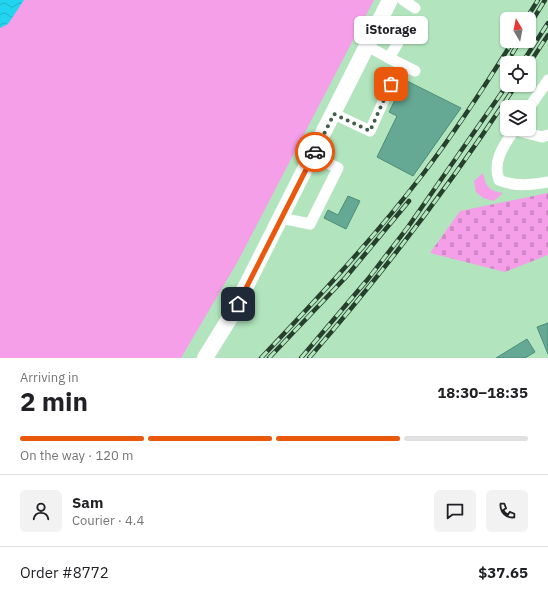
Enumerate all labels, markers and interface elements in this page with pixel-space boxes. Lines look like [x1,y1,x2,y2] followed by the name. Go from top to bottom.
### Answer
[500,12,536,48] north arrow
[500,12,536,136] map controls
[354,16,428,44] callout: iStorage
[366,21,416,38] text: iStorage
[500,56,536,92] button: locate
[374,67,408,101] pin
[380,73,402,95] icon: bag
[500,100,536,136] button: layers
[295,132,335,172] courier
[304,141,326,163] icon: car
[221,287,255,321] pin
[227,293,249,315] icon: home
[20,369,79,386] text: Arriving in
[437,383,528,402] text: 18:30–18:35
[20,384,88,418] text: 2 min
[20,447,133,464] text: On the way · 120 m
[20,490,62,532] button: person
[434,490,476,532] button: chat
[486,490,528,532] button: phone
[72,493,103,512] text: Sam
[72,512,144,529] text: Courier · 4.4
[20,563,109,582] text: Order #8772
[478,563,528,582] text: $37.65

